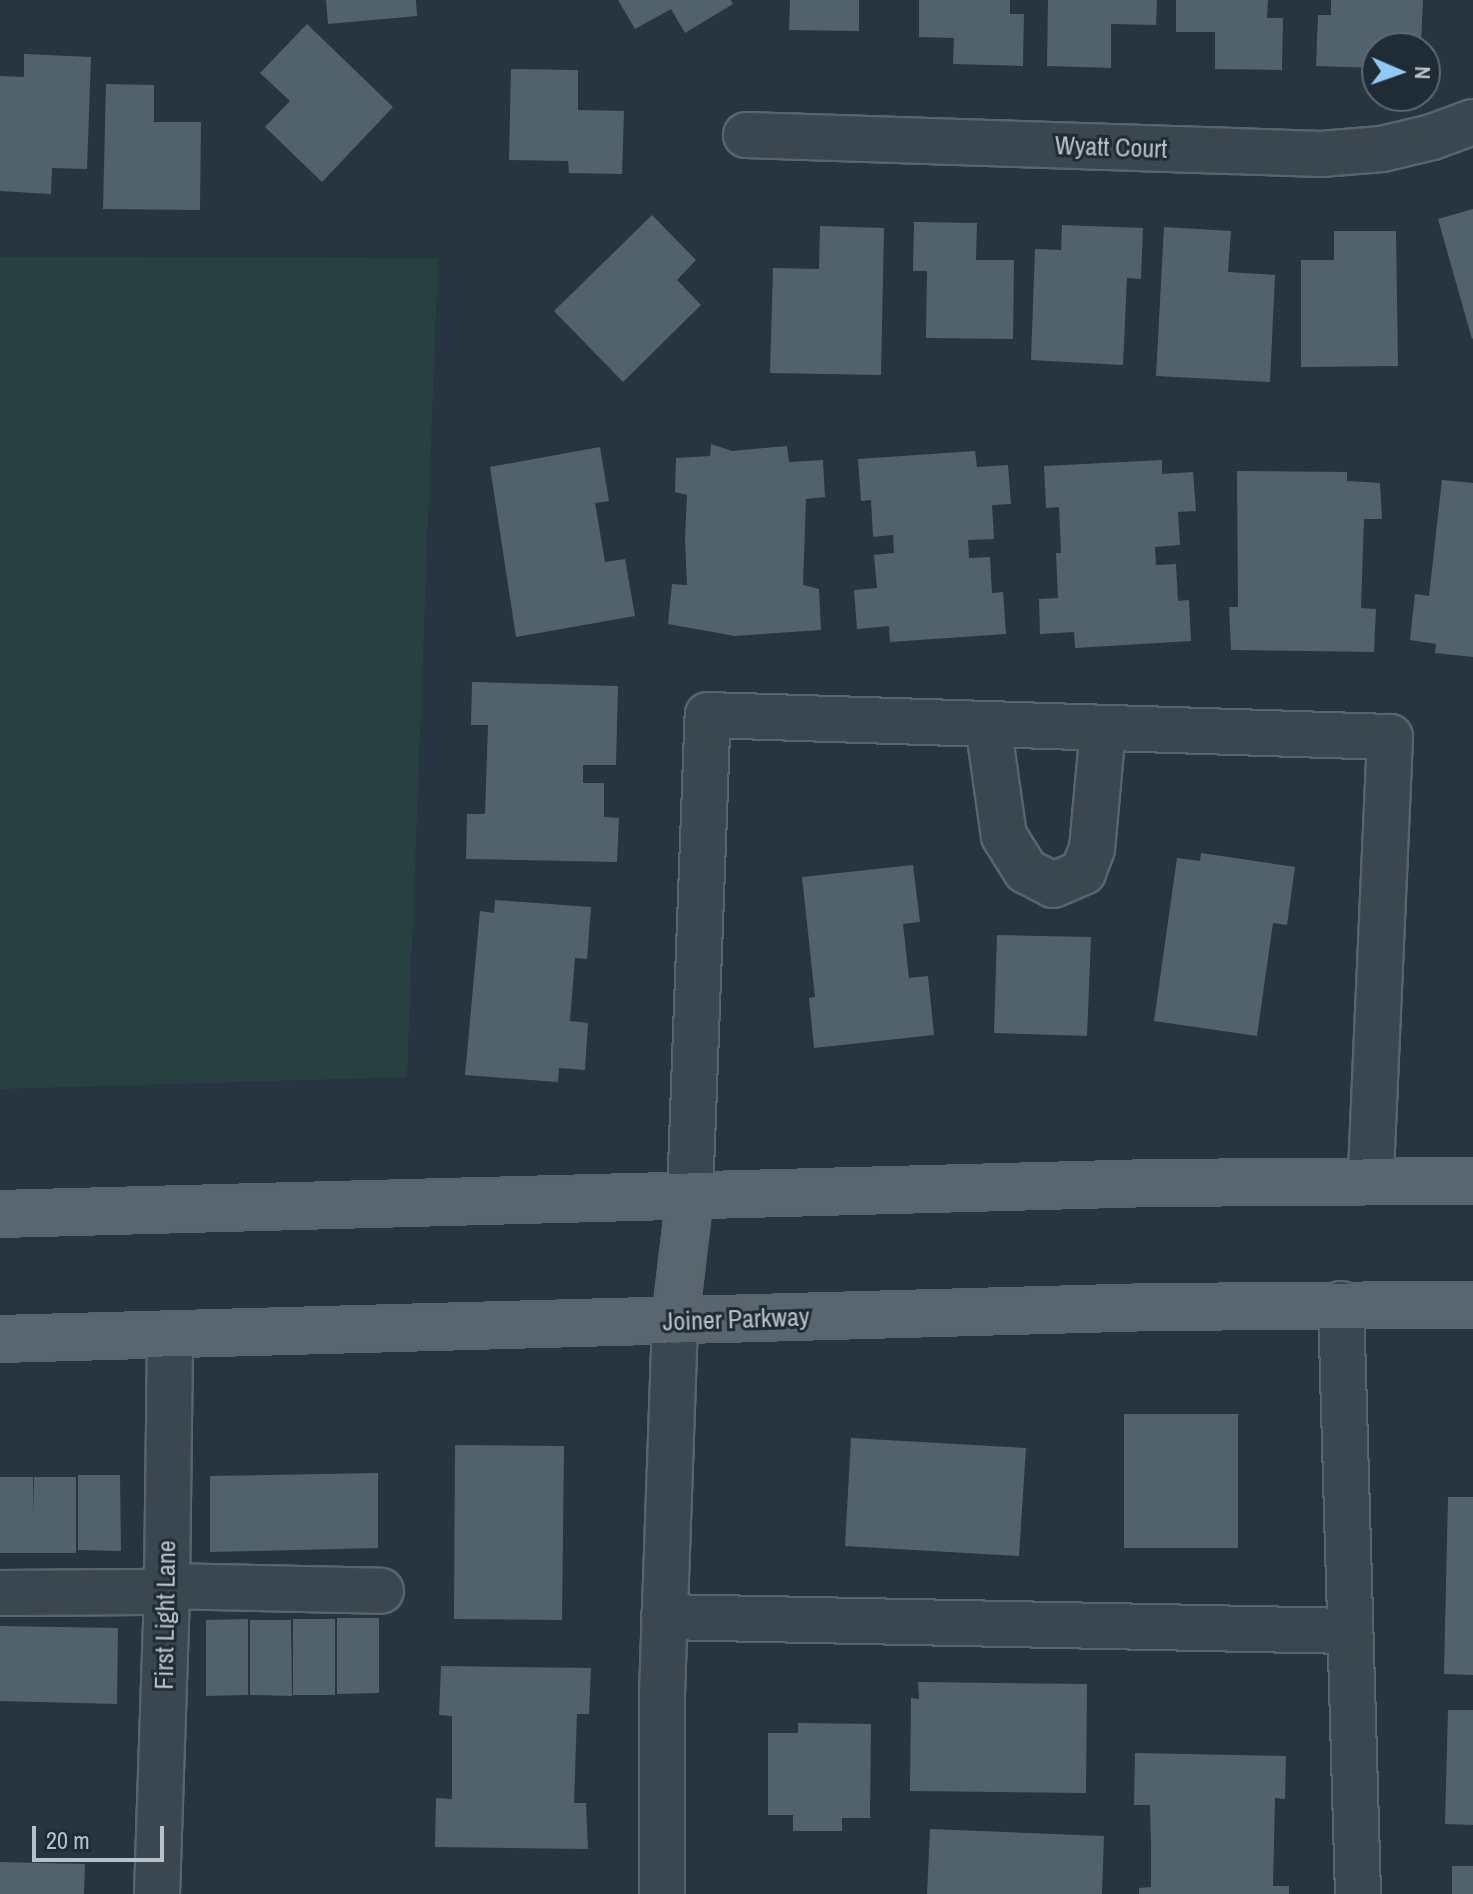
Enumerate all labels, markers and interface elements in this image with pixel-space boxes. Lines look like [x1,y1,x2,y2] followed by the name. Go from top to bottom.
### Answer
[1361,32,1441,112] north arrow
[1408,66,1438,80] text: N
[1054,129,1168,165] street label: Wyatt Court
[662,1301,810,1337] street label: Joiner Parkway
[148,1540,182,1690] street label: First Light Lane
[36,1810,168,1860] scale bar
[46,1824,90,1856] text: 20 m

